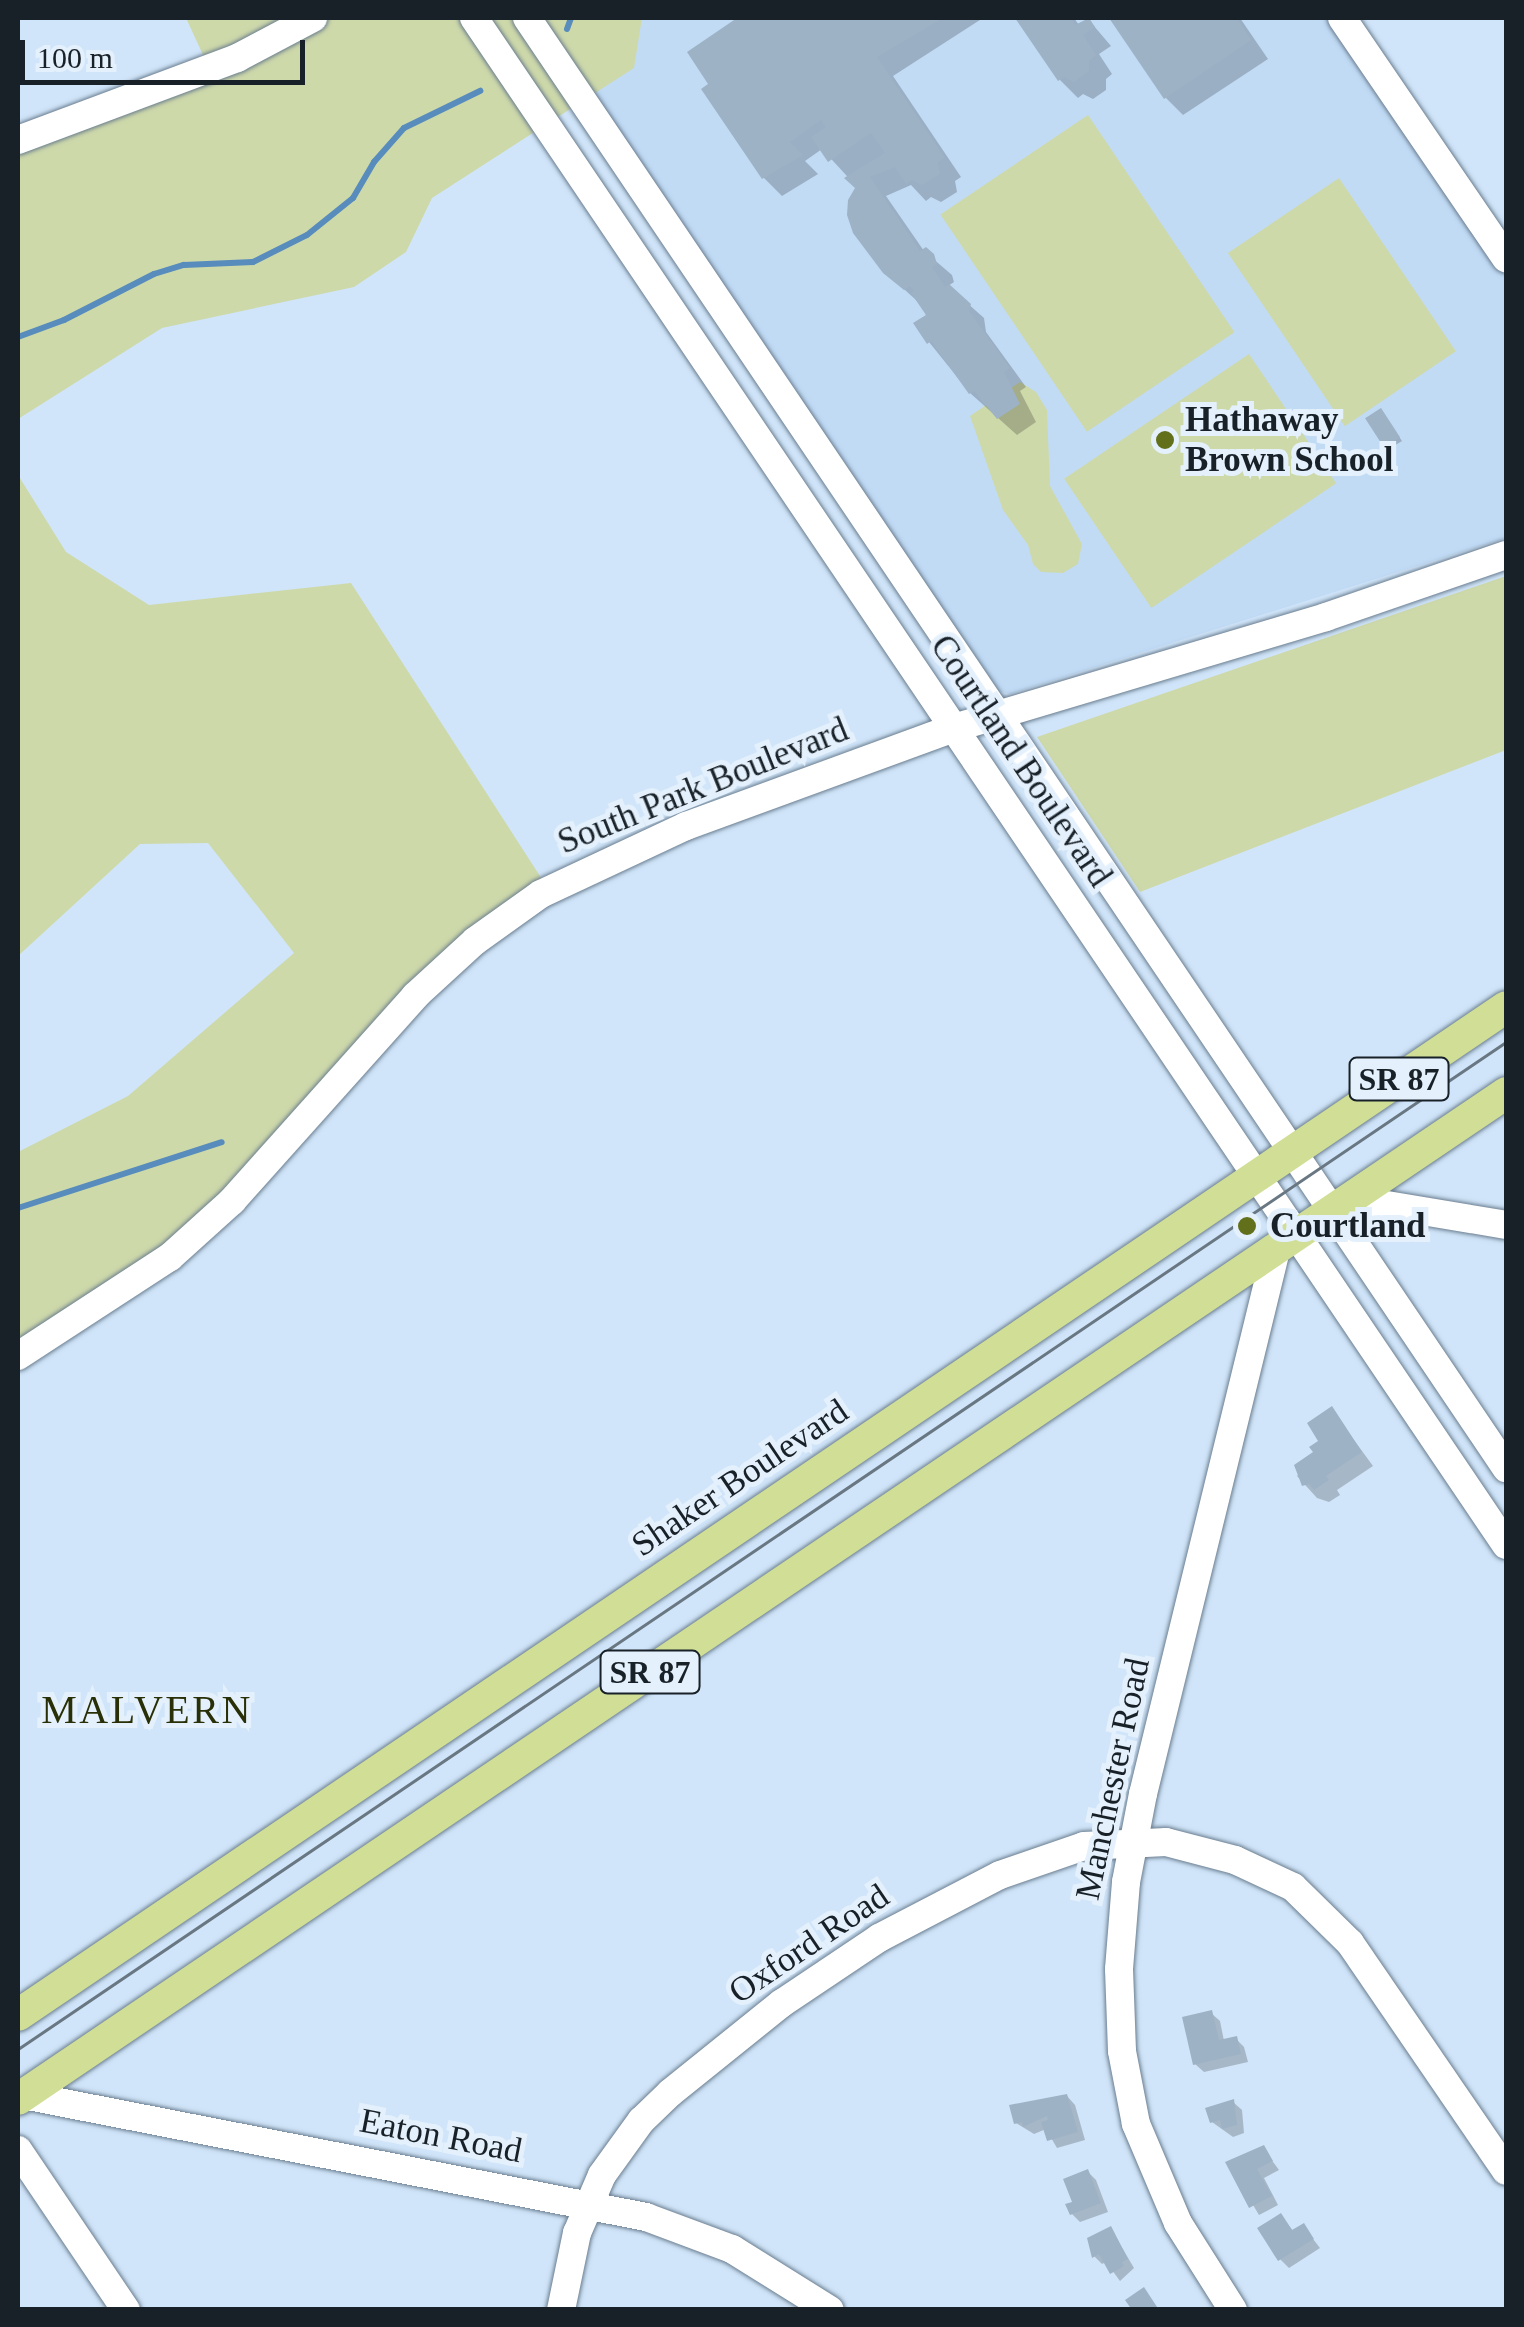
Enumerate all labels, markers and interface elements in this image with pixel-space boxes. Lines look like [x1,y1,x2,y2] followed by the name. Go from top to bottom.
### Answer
[25,20,310,82] scale bar
[37,41,113,74] text: 100 m
[1185,399,1393,481] place label: Hathaway Brown School
[1154,429,1176,451] marker: Hathaway Brown School
[921,627,1121,895] street label: Courtland Boulevard
[552,709,854,863] street label: South Park Boulevard
[1346,1052,1452,1106] road number: SR 87
[1270,1205,1426,1247] place label: Courtland
[1234,1213,1260,1239] marker: Courtland
[624,1390,856,1566] street label: Shaker Boulevard
[598,1645,702,1699] road number: SR 87
[1067,1654,1159,1904] street label: Manchester Road
[41,1686,253,1734] district label: MALVERN
[721,1875,897,2013] street label: Oxford Road
[356,2100,526,2172] street label: Eaton Road

